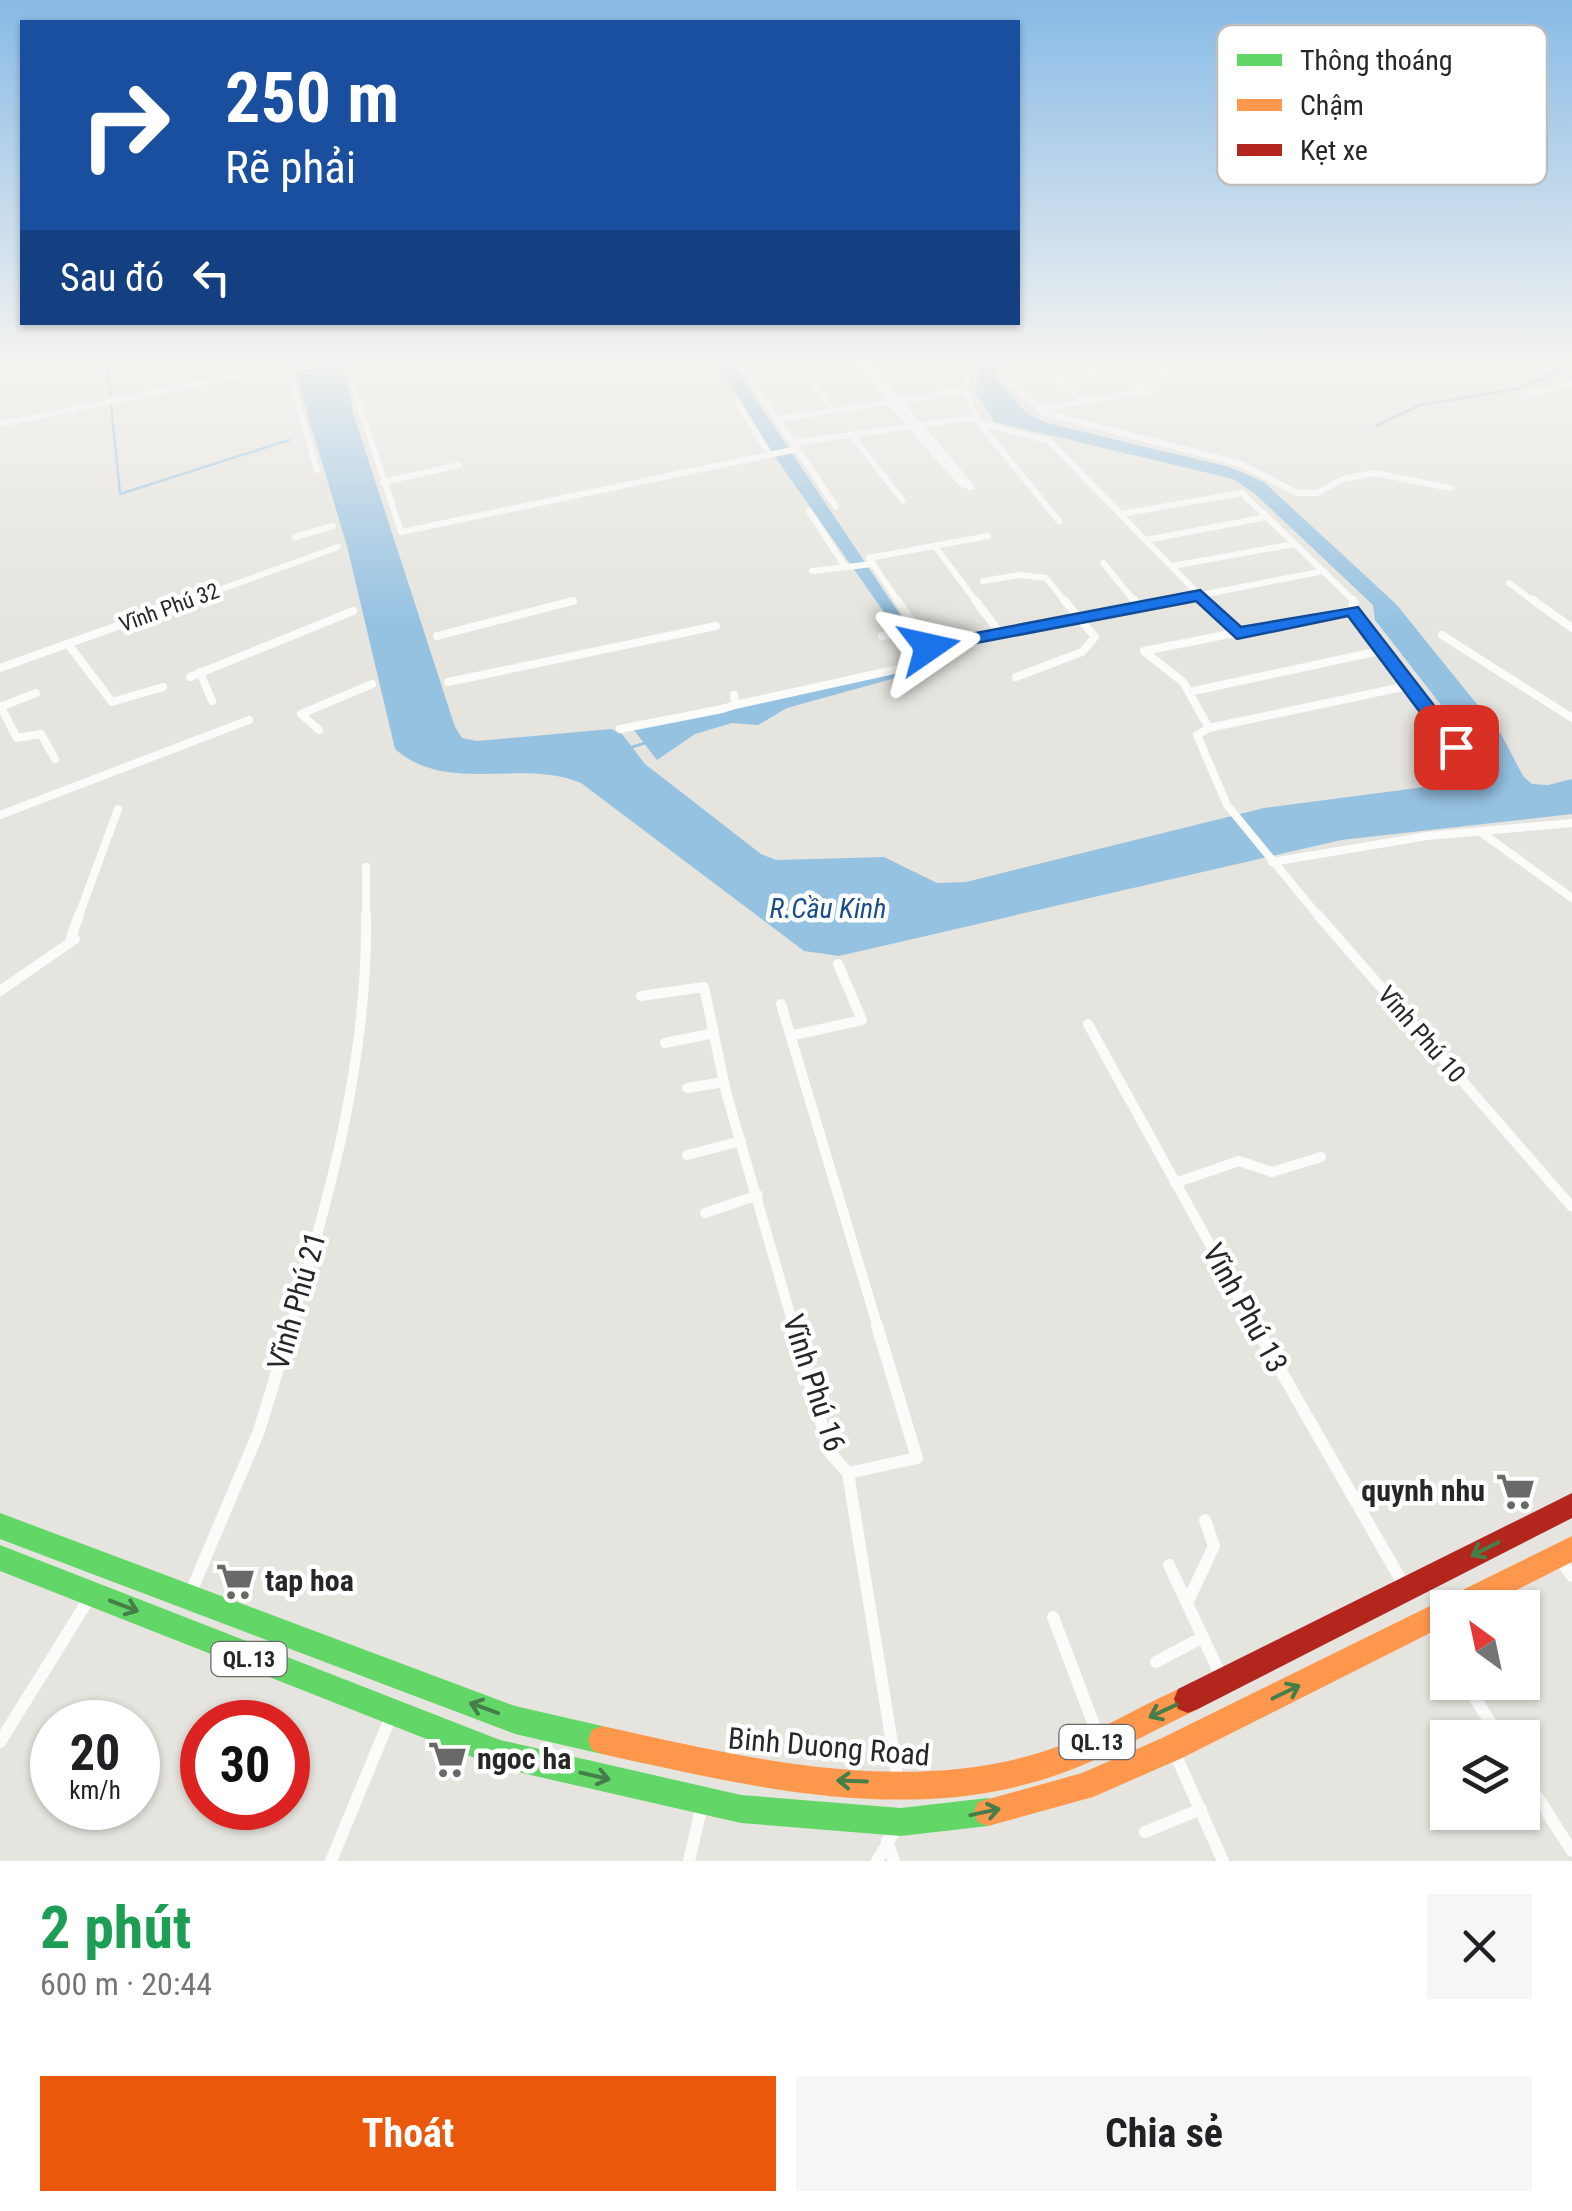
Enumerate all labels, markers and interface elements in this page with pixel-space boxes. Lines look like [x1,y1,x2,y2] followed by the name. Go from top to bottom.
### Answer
[1217,25,1547,185] legend
[1300,44,1453,77] text: Thông thoáng
[225,57,399,139] text: 250 m
[60,60,190,190] icon: right
[1300,89,1364,122] text: Chậm
[1300,134,1368,167] text: Kẹt xe
[225,141,356,194] text: Rẽ phải
[184,250,239,305] icon: left
[60,256,164,300] text: Sau đó
[116,578,222,637] street label: Vĩnh Phú 32
[877,595,981,699] position arrow
[1414,705,1499,790] pin
[1429,720,1484,775] icon: arrive
[770,892,886,925] water label: R.Cầu Kinh
[1372,980,1471,1088] street label: Vĩnh Phú 10
[260,1228,333,1374] street label: Vĩnh Phú 21
[1196,1237,1295,1378] street label: Vĩnh Phú 13
[776,1310,853,1456] street label: Vĩnh Phú 16
[1494,1470,1536,1512] supermarket icon: quynh nhu
[1361,1473,1485,1508] place label: quynh nhu
[1470,1540,1500,1559] one-way arrow
[214,1560,256,1602] supermarket icon: tap hoa
[265,1563,354,1598] place label: tap hoa
[1430,1590,1540,1700] north arrow
[1430,1590,1540,1830] map controls
[107,1598,138,1616] one-way arrow
[212,1642,286,1676] road number: QL.13
[1271,1682,1300,1701] one-way arrow
[470,1698,501,1716] one-way arrow
[180,1700,310,1830] speed limit sign: 30
[1149,1702,1179,1721] one-way arrow
[727,1720,931,1773] street label: Binh Duong Road
[1430,1720,1540,1830] button: layers
[70,1724,120,1782] text: 20
[1060,1725,1134,1759] road number: QL.13
[426,1738,468,1780] supermarket icon: ngoc ha
[477,1741,571,1776] place label: ngoc ha
[578,1768,610,1786] one-way arrow
[837,1771,869,1790] one-way arrow
[69,1776,121,1805] text: km/h
[968,1802,1000,1820] one-way arrow
[40,1892,191,1963] text: 2 phút
[1427,1894,1532,1999] button: close
[40,1965,212,2003] text: 600 m · 20:44
[40,2076,776,2191] button: Thoát
[796,2076,1532,2191] button: Chia sẻ

